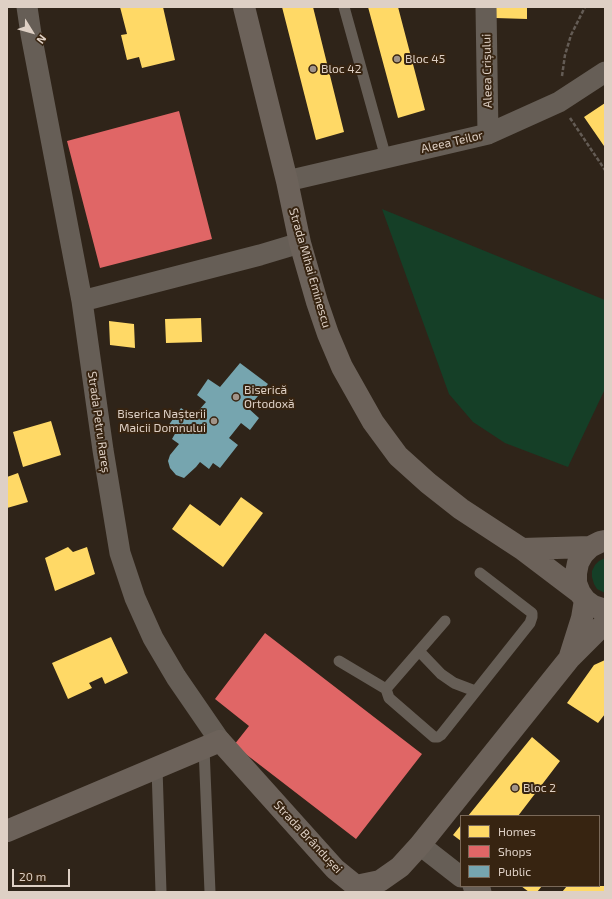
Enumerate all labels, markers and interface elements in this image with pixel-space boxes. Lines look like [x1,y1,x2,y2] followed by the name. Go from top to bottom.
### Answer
[12,12,52,52] north arrow
[34,32,50,47] text: N
[479,34,495,108] street label: Aleea Crișului
[405,52,445,66] place label: Bloc 45
[392,54,402,64] marker: Bloc 45
[321,62,361,76] place label: Bloc 42
[308,64,318,74] marker: Bloc 42
[419,128,485,156] street label: Aleea Teilor
[286,206,334,330] street label: Strada Mihai Eminescu
[85,370,113,474] street label: Strada Petru Rareș
[244,383,295,411] place label: Biserică Ortodoxă
[231,392,241,402] marker: Biserică Ortodoxă
[117,407,206,435] place label: Biserica Nașterii Maicii Domnului
[209,416,219,426] marker: Biserica Nașterii Maicii Domnului
[523,781,556,795] place label: Bloc 2
[510,783,520,793] marker: Bloc 2
[271,798,345,876] street label: Strada Brândușei
[460,815,600,887] legend
[498,824,536,838] text: Homes
[498,844,532,858] text: Shops
[14,861,72,887] scale bar
[498,864,531,878] text: Public
[19,869,46,883] text: 20 m

